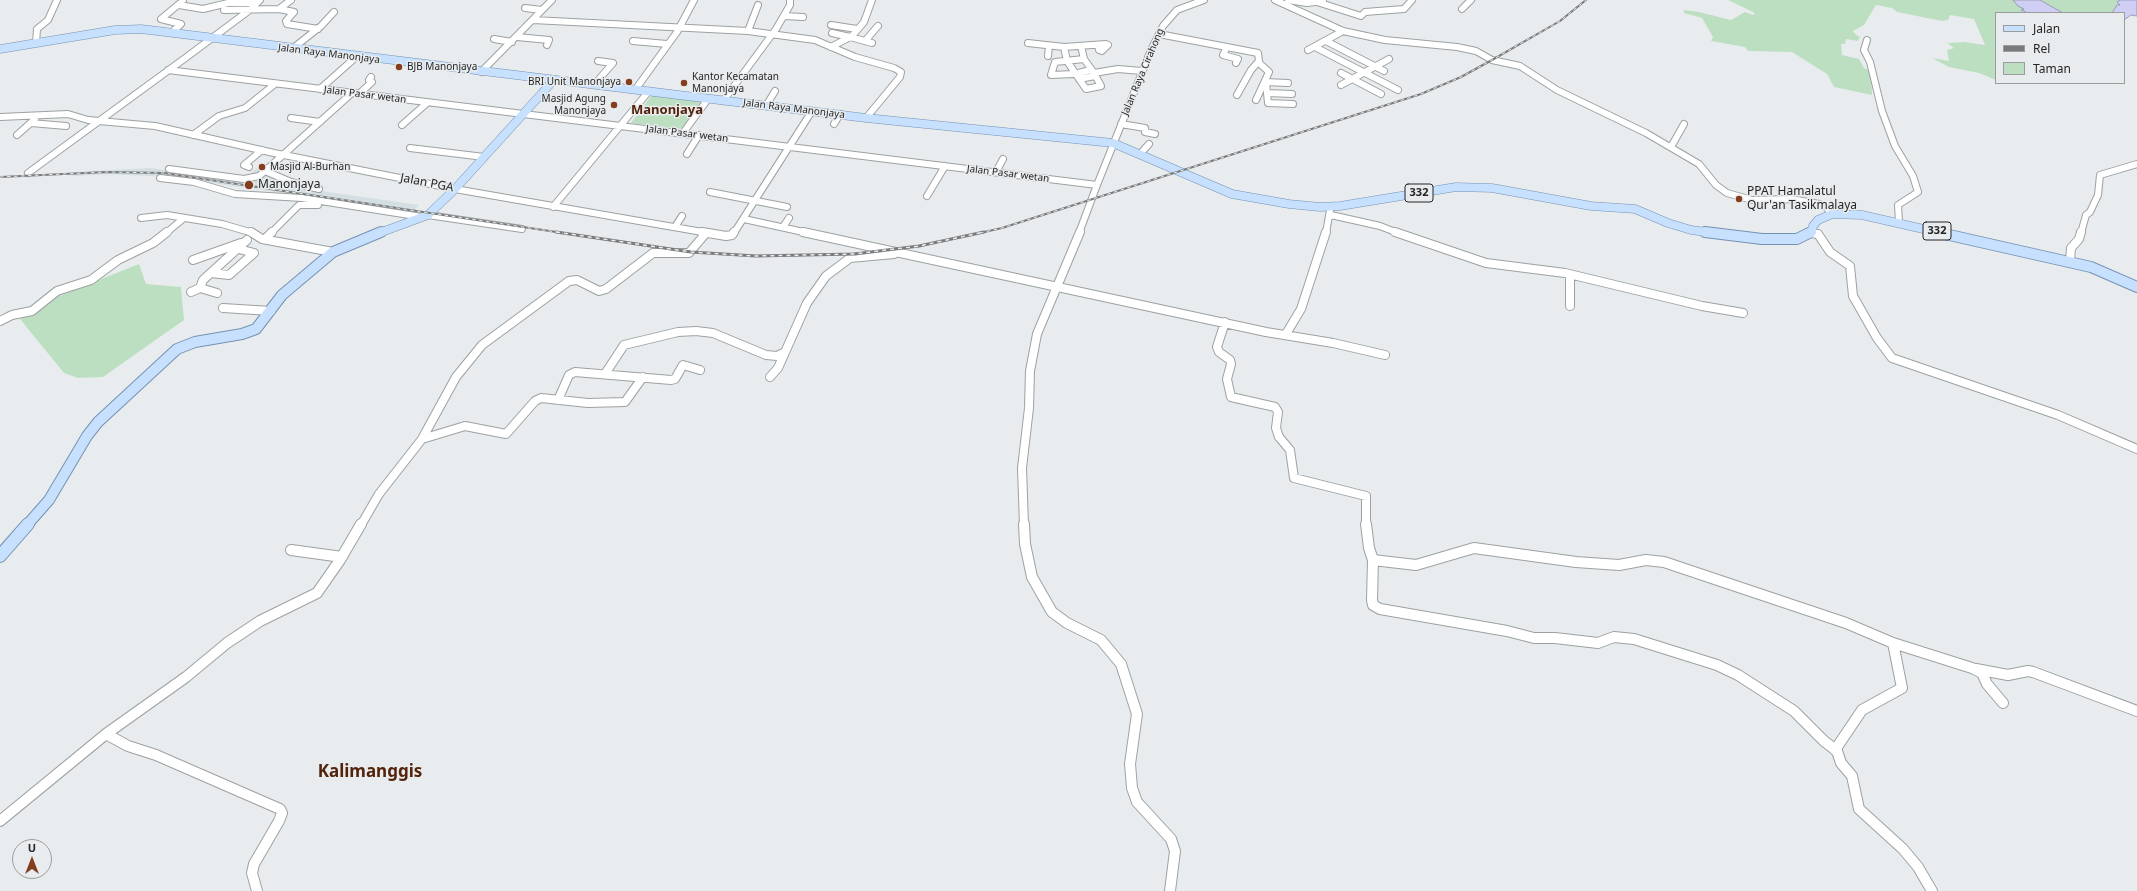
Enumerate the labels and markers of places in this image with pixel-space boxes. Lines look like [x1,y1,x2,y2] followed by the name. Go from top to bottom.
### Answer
[407,61,477,73] place label: BJB Manonjaya
[394,62,404,72] marker: BJB Manonjaya
[692,71,779,94] place label: Kantor Kecamatan Manonjaya
[528,76,621,88] place label: BRI Unit Manonjaya
[624,77,634,87] marker: BRI Unit Manonjaya
[679,78,689,88] marker: Kantor Kecamatan Manonjaya
[542,93,606,116] place label: Masjid Agung Manonjaya
[609,100,619,110] marker: Masjid Agung Manonjaya
[270,161,350,173] place label: Masjid Al-Burhan
[257,162,267,172] marker: Masjid Al-Burhan
[258,178,320,192] place label: Manonjaya
[243,179,255,191] marker: Manonjaya
[1747,185,1857,213] place label: PPAT Hamalatul Qur'an Tasikmalaya
[1734,194,1744,204] marker: PPAT Hamalatul Qur'an Tasikmalaya

